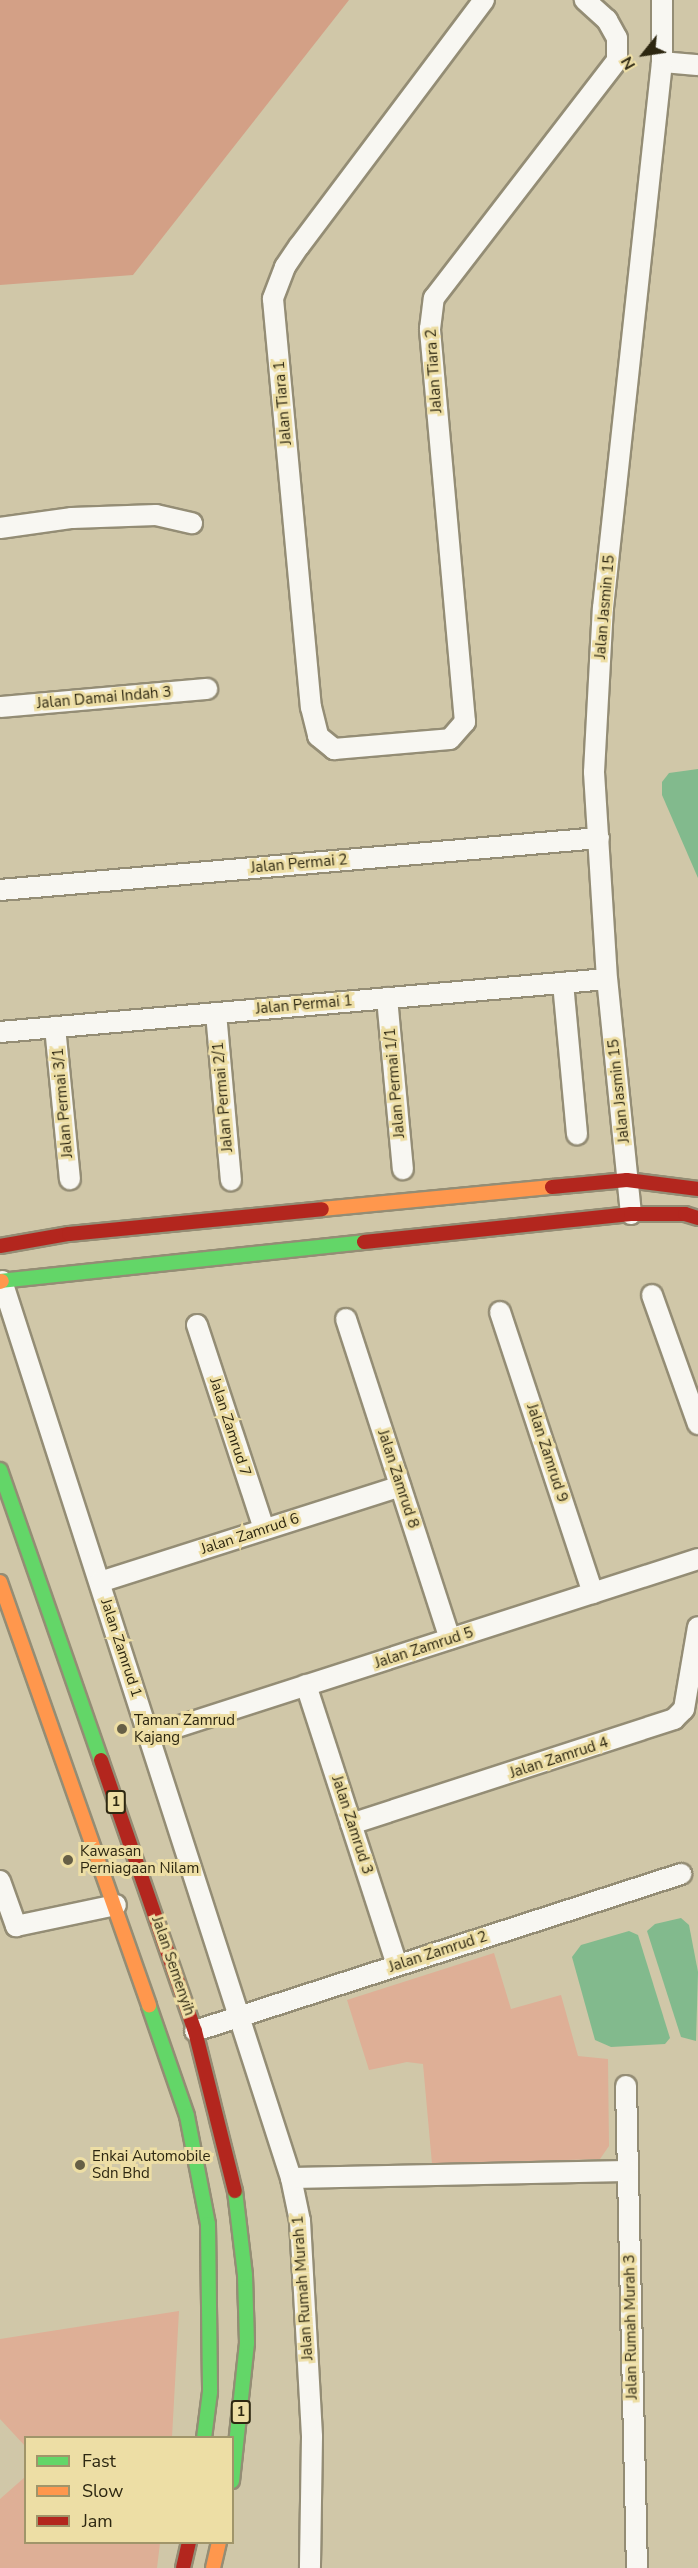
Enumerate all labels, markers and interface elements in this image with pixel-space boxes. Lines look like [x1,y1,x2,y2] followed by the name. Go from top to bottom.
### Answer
[614,24,674,84] north arrow
[616,52,641,74] text: N
[422,328,446,414] street label: Jalan Tiara 2
[270,360,296,446] street label: Jalan Tiara 1
[591,554,619,660] street label: Jalan Jasmin 15
[36,683,172,713] street label: Jalan Damai Indah 3
[250,851,348,877] street label: Jalan Permai 2
[255,992,353,1018] street label: Jalan Permai 1
[381,1027,409,1139] street label: Jalan Permai 1/1
[605,1038,633,1144] street label: Jalan Jasmin 15
[209,1041,237,1153] street label: Jalan Permai 2/1
[49,1047,77,1159] street label: Jalan Permai 3/1
[206,1376,254,1478] street label: Jalan Zamrud 7
[523,1402,571,1504] street label: Jalan Zamrud 9
[374,1428,422,1530] street label: Jalan Zamrud 8
[199,1510,301,1558] street label: Jalan Zamrud 6
[97,1597,145,1699] street label: Jalan Zamrud 1
[373,1624,475,1672] street label: Jalan Zamrud 5
[134,1711,235,1746] place label: Taman Zamrud Kajang
[115,1722,129,1736] marker: Taman Zamrud Kajang
[508,1734,610,1782] street label: Jalan Zamrud 4
[328,1774,376,1876] street label: Jalan Zamrud 3
[106,1791,126,1813] road number: 1
[80,1842,199,1877] place label: Kawasan Perniagaan Nilam
[61,1853,75,1867] marker: Kawasan Perniagaan Nilam
[148,1914,198,2018] street label: Jalan Semenyih
[387,1928,489,1976] street label: Jalan Zamrud 2
[92,2147,211,2182] place label: Enkai Automobile Sdn Bhd
[73,2158,87,2172] marker: Enkai Automobile Sdn Bhd
[289,2215,317,2361] street label: Jalan Rumah Murah 1
[621,2254,641,2400] street label: Jalan Rumah Murah 3
[230,2401,252,2423] road number: 1
[24,2436,234,2544] legend
[82,2449,116,2473] text: Fast
[82,2479,123,2503] text: Slow
[82,2509,113,2533] text: Jam

